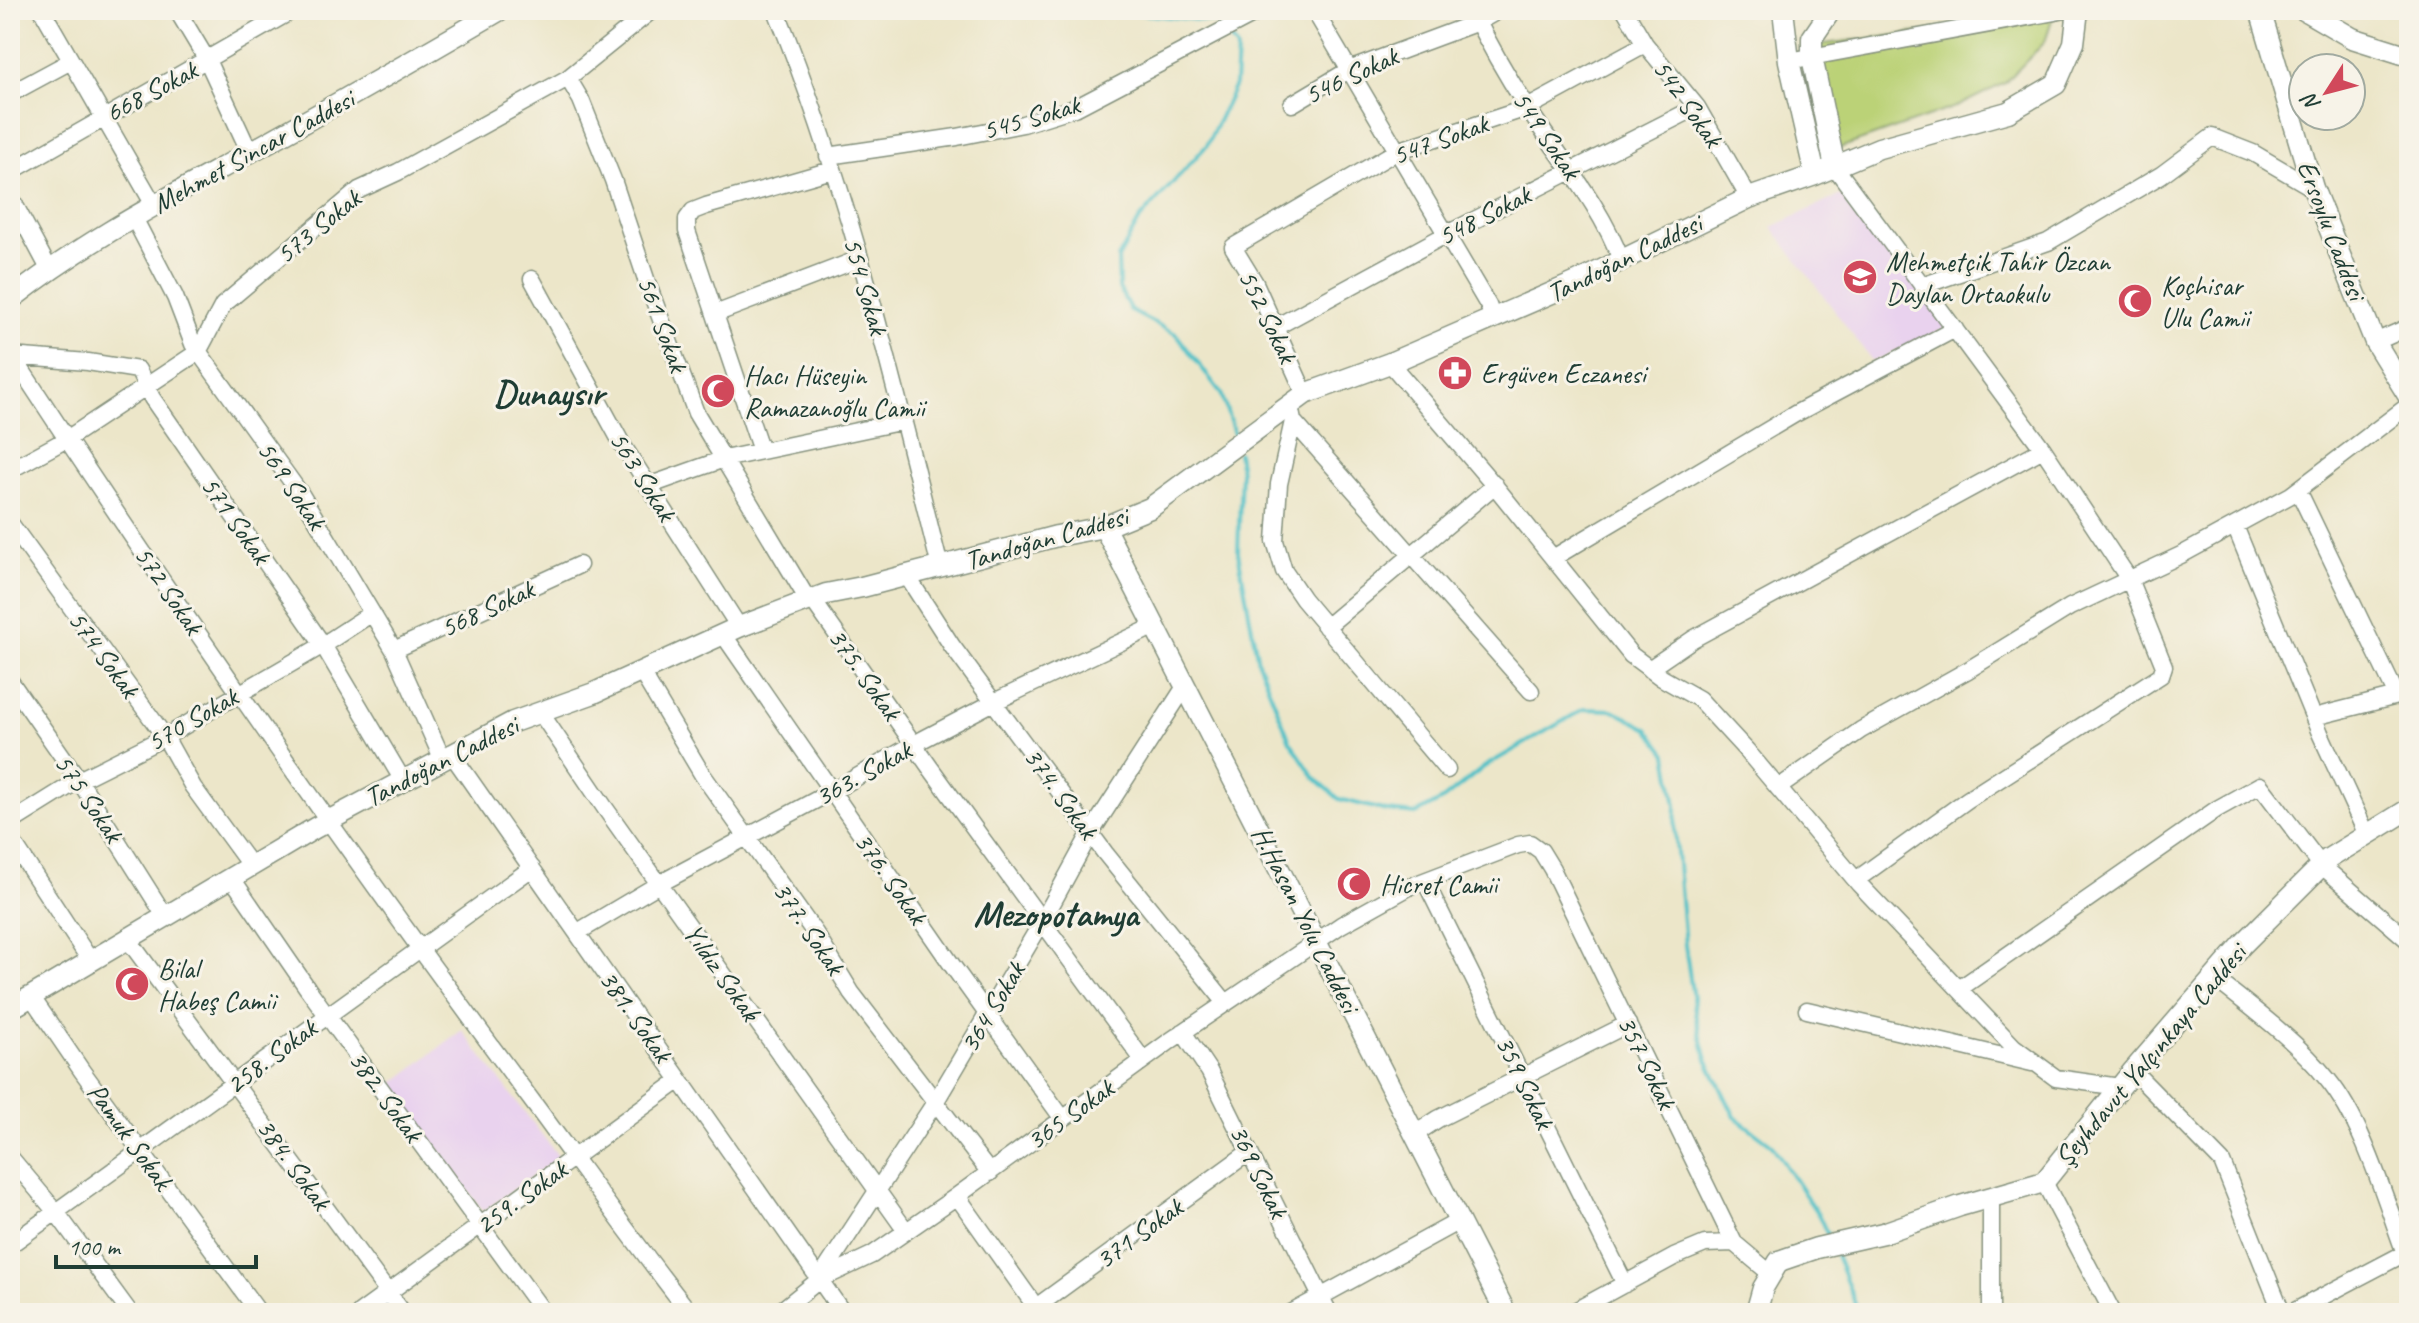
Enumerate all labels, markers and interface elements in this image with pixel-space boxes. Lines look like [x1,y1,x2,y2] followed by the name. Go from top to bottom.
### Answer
[1299,37,1405,112] street label: 546 Sokak
[99,51,205,130] street label: 668 Sokak
[1645,52,1732,155] street label: 542 Sokak
[2287,52,2367,132] north arrow
[146,79,363,221] street label: Mehmet Sincar Caddesi
[1505,84,1590,187] street label: 549 Sokak
[978,86,1085,148] street label: 545 Sokak
[2294,87,2327,117] text: N
[1387,105,1494,172] street label: 547 Sokak
[2289,155,2376,308] street label: Ersoylu Caddesi
[1432,176,1538,253] street label: 548 Sokak
[268,180,369,271] street label: 573 Sokak
[1541,204,1711,311] street label: Tandoğan Caddesi
[835,233,897,340] street label: 554 Sokak
[1886,244,2111,311] place label: Mehmetçik Tahir Özcan Daylan Ortaokulu
[1841,258,1879,296] school or university icon: Mehmetçik Tahir Özcan Daylan Ortaokulu
[1230,264,1306,370] street label: 552 Sokak
[2161,268,2253,335] place label: Koçhisar Ulu Camii
[630,271,697,378] street label: 561 Sokak
[2116,282,2154,320] mosque icon: Koçhisar Ulu Camii
[1436,354,1474,392] pharmacy icon: Ergüven Eczanesi
[1481,356,1649,391] place label: Ergüven Eczanesi
[744,358,928,425] place label: Hacı Hüseyin Ramazanoğlu Camii
[494,370,608,416] district label: Dunaysır
[699,372,737,410] mosque icon: Hacı Hüseyin Ramazanoğlu Camii
[602,425,685,529] street label: 563 Sokak
[250,434,335,537] street label: 569 Sokak
[193,469,280,572] street label: 571 Sokak
[960,497,1135,578] street label: Tandoğan Caddesi
[127,539,212,642] street label: 572 Sokak
[435,570,541,645] street label: 568 Sokak
[61,603,148,706] street label: 574 Sokak
[821,621,910,728] street label: 375. Sokak
[140,678,245,759] street label: 570 Sokak
[358,706,527,815] street label: Tandoğan Caddesi
[809,731,919,814] street label: 363. Sokak
[1016,740,1107,847] street label: 374. Sokak
[47,747,132,850] street label: 575 Sokak
[1244,820,1370,1021] street label: H.Hasan Yolu Caddesi
[847,825,936,932] street label: 376. Sokak
[1335,865,1373,903] mosque icon: Hicret Camii
[1380,867,1501,902] place label: Hicret Camii
[765,875,854,983] street label: 377. Sokak
[974,891,1142,937] district label: Mezopotamya
[676,917,769,1029] street label: Yıldız Sokak
[2046,933,2256,1174] street label: Şeyhdavut Yalçınkaya Caddesi
[158,951,279,1018] place label: Bilal Habeş Camii
[951,954,1034,1059] street label: 364 Sokak
[592,963,681,1070] street label: 381. Sokak
[113,965,151,1003] mosque icon: Bilal Habeş Camii
[219,1009,325,1102] street label: 258. Sokak
[1609,1010,1685,1116] street label: 357 Sokak
[1487,1030,1563,1136] street label: 359 Sokak
[341,1043,432,1150] street label: 382. Sokak
[1019,1070,1122,1157] street label: 365 Sokak
[80,1076,182,1198] street label: Pamuk Sokak
[249,1111,340,1218] street label: 384. Sokak
[1221,1119,1297,1225] street label: 369 Sokak
[468,1151,575,1242] street label: 259. Sokak
[1088,1189,1191,1276] street label: 371 Sokak
[56,1219,256,1269] scale bar
[68,1232,122,1262] text: 100 m

